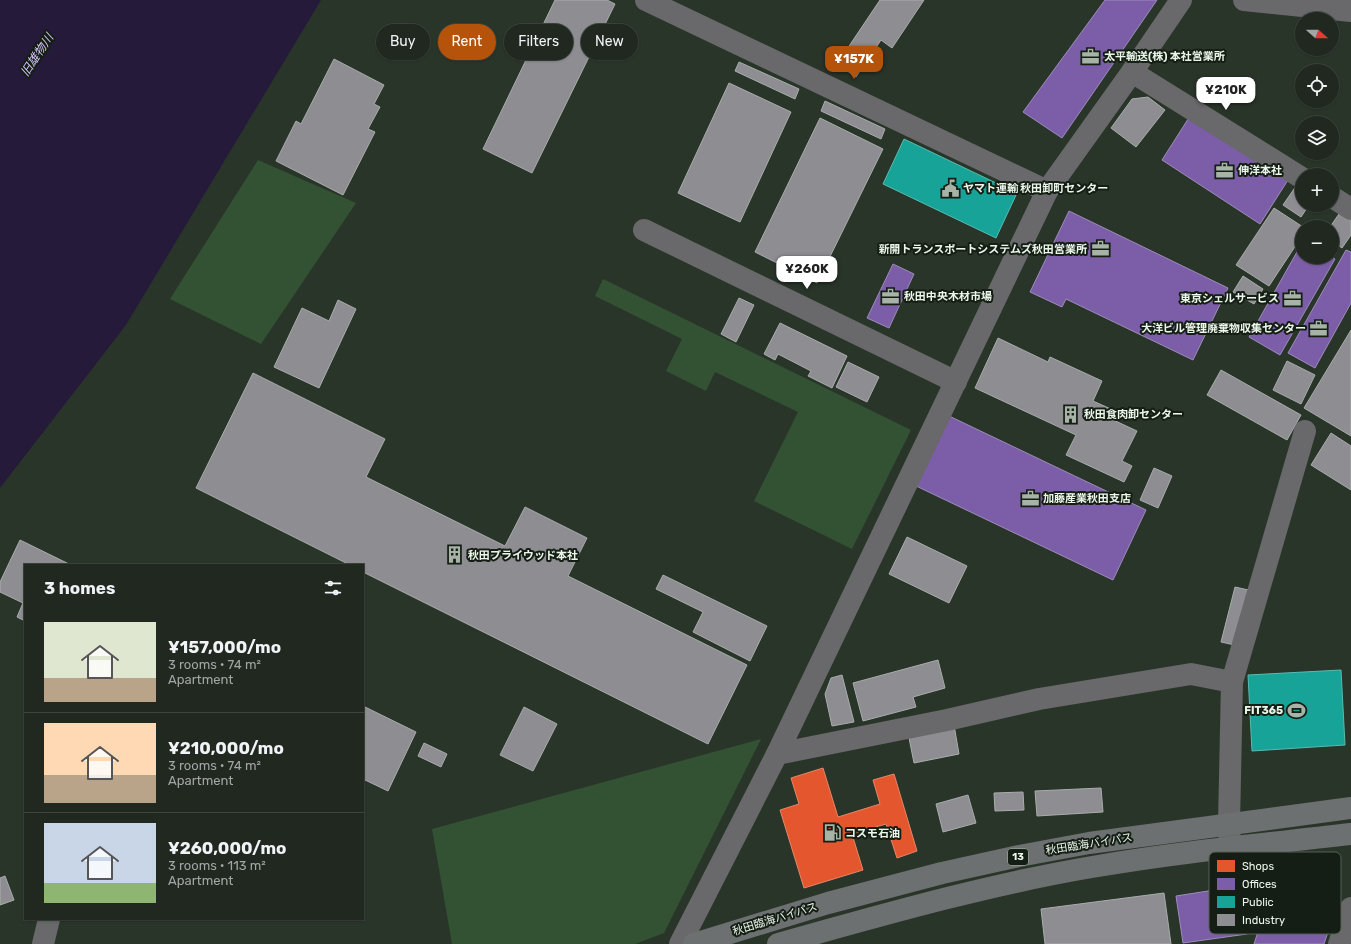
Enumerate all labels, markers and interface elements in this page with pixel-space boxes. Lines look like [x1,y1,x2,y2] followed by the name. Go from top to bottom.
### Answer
[1295,12,1339,56] north arrow
[1295,12,1339,264] map controls
[376,24,430,60] chip: Buy
[438,24,496,60] chip: Rent
[504,24,573,60] chip: Filters
[581,24,638,60] chip: New
[18,30,57,79] water label: 旧雄物川
[826,46,882,80] pin: ¥157K
[1081,46,1101,66] office icon: 太平輸送(株) 本社営業所
[1104,50,1225,63] place label: 太平輸送(株) 本社営業所
[834,51,874,66] text: ¥157K
[1295,64,1339,108] button: locate
[1198,77,1254,111] pin: ¥210K
[1205,82,1247,97] text: ¥210K
[1295,116,1339,160] button: layers
[1215,160,1235,180] office icon: 伸洋本社
[1238,164,1282,177] place label: 伸洋本社
[1295,168,1339,212] button: +
[940,178,960,198] public building icon: ヤマト運輸 秋田卸町センター
[963,182,1108,195] place label: ヤマト運輸 秋田卸町センター
[1295,220,1339,264] button: −
[1090,239,1110,259] office icon: 新開トランスポートシステムズ秋田営業所
[879,243,1087,256] place label: 新開トランスポートシステムズ秋田営業所
[779,256,835,290] pin: ¥260K
[785,261,829,276] text: ¥260K
[881,286,901,306] office icon: 秋田中央木材市場
[1282,288,1302,308] office icon: 東京シェルサービス
[904,290,992,303] place label: 秋田中央木材市場
[1180,292,1279,305] place label: 東京シェルサービス
[1309,318,1329,338] office icon: 大洋ビル管理廃棄物収集センター
[1141,322,1306,335] place label: 大洋ビル管理廃棄物収集センター
[1061,404,1081,424] building icon: 秋田食肉卸センター
[1084,408,1183,421] place label: 秋田食肉卸センター
[1020,488,1040,508] office icon: 加藤産業秋田支店
[1043,492,1131,505] place label: 加藤産業秋田支店
[445,545,465,565] building icon: 秋田プライウッド本社
[468,549,578,562] place label: 秋田プライウッド本社
[322,577,344,599] icon: filters
[44,578,115,598] text: 3 homes
[168,637,281,657] text: ¥157,000/mo
[76,638,124,686] icon: home
[168,657,261,672] text: 3 rooms · 74 m²
[168,672,233,687] text: Apartment
[1286,700,1306,720] sports icon: FIT365
[1244,704,1283,717] place label: FIT365
[168,738,284,758] text: ¥210,000/mo
[76,739,124,787] icon: home
[168,758,261,773] text: 3 rooms · 74 m²
[168,773,233,788] text: Apartment
[822,823,842,843] fuel station icon: コスモ石油
[845,827,900,840] place label: コスモ石油
[1045,831,1133,857] street label: 秋田臨海バイパス
[168,838,286,858] text: ¥260,000/mo
[76,839,124,887] icon: home
[1008,849,1028,865] road number: 13
[1209,852,1341,934] legend
[168,858,266,873] text: 3 rooms · 113 m²
[1242,860,1274,873] text: Shops
[168,873,233,888] text: Apartment
[1242,878,1277,891] text: Offices
[1242,896,1274,909] text: Public
[731,900,819,938] street label: 秋田臨海バイパス
[1242,914,1285,927] text: Industry

